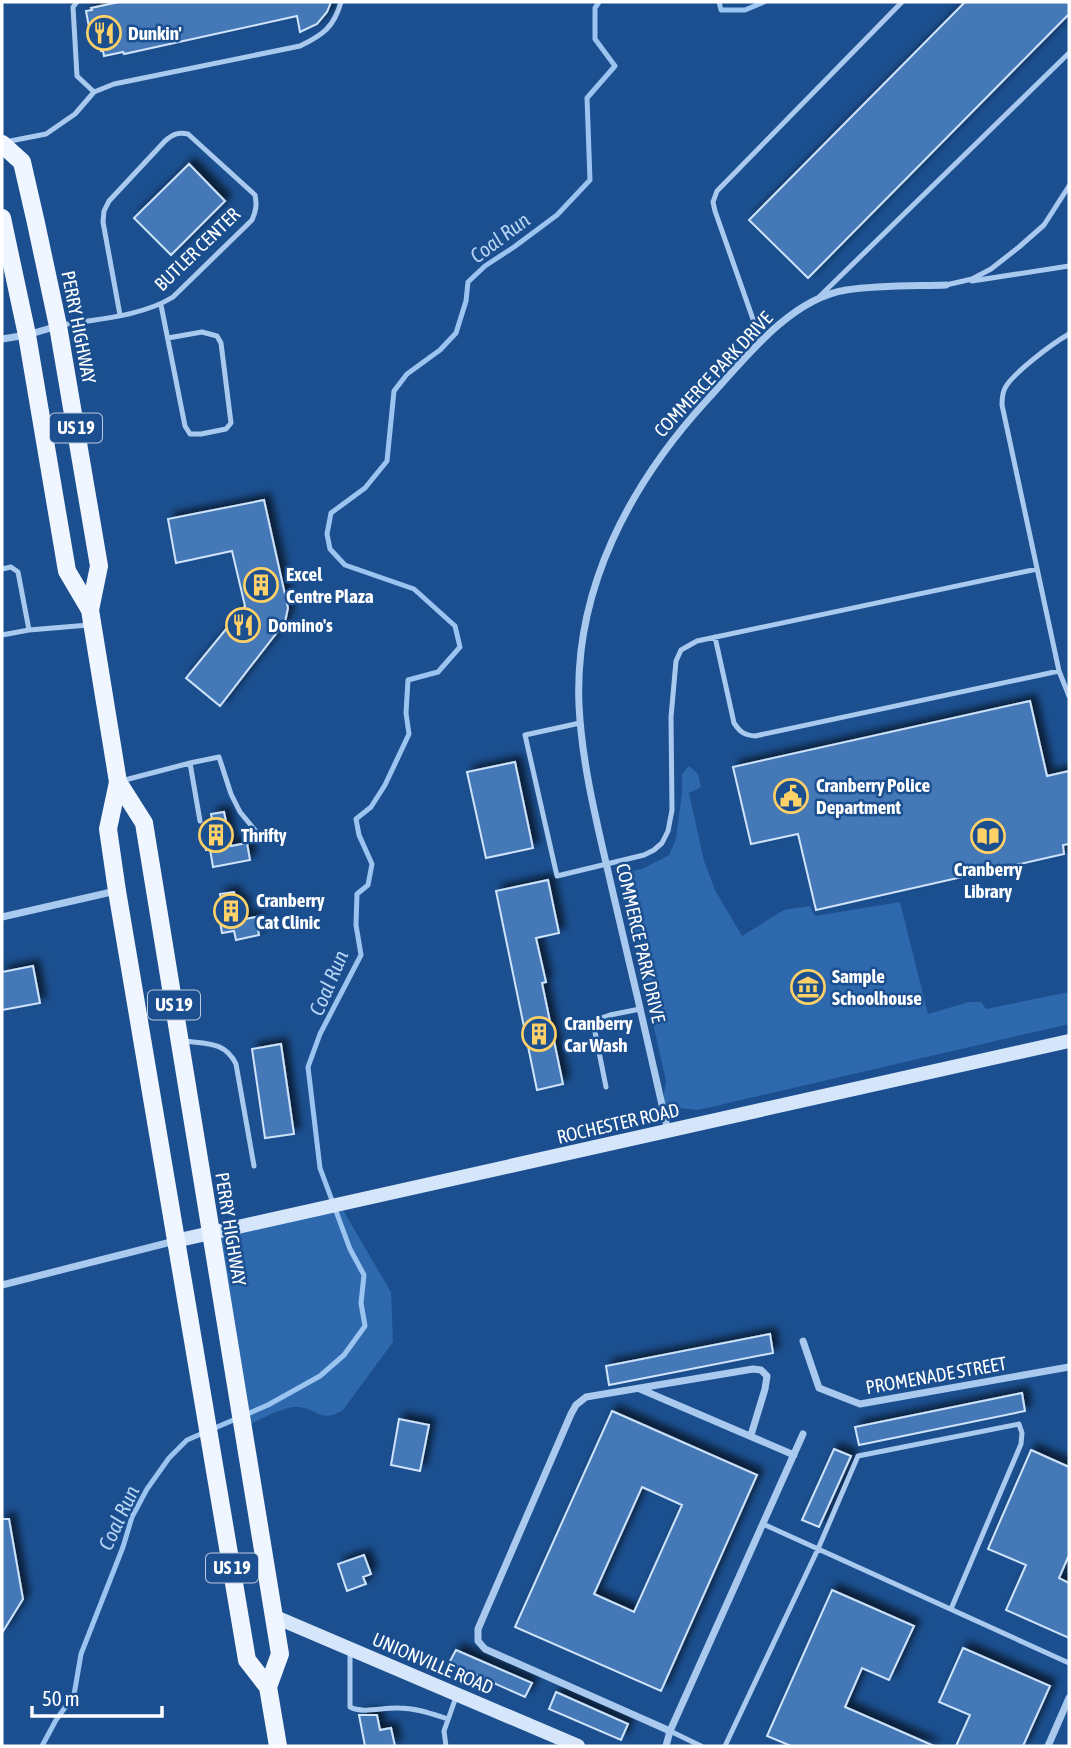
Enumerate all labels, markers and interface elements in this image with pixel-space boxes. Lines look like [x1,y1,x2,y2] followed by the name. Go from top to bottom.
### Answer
[85,14,123,52] restaurant icon: Dunkin'
[128,22,182,44] place label: Dunkin'
[150,203,245,295] street label: BUTLER CENTER
[465,207,534,267] water label: Coal Run
[57,269,101,386] street label: PERRY HIGHWAY
[649,307,777,441] street label: COMMERCE PARK DRIVE
[50,414,102,442] road number: US 19
[286,563,374,607] place label: Excel Centre Plaza
[242,566,280,604] building icon: Excel Centre Plaza
[224,606,262,644] restaurant icon: Domino's
[268,614,333,636] place label: Domino's
[816,774,931,818] place label: Cranberry Police Department
[772,777,810,815] public building icon: Cranberry Police Department
[197,816,235,854] building icon: Thrifty
[969,817,1007,855] library icon: Cranberry Library
[241,824,287,846] place label: Thrifty
[954,858,1022,902] place label: Cranberry Library
[612,861,670,1025] street label: COMMERCE PARK DRIVE
[256,889,325,933] place label: Cranberry Cat Clinic
[212,892,250,930] building icon: Cranberry Cat Clinic
[304,946,352,1019] water label: Coal Run
[832,965,922,1009] place label: Sample Schoolhouse
[789,968,827,1006] museum icon: Sample Schoolhouse
[148,990,200,1020] road number: US 19
[564,1012,633,1056] place label: Cranberry Car Wash
[520,1015,558,1053] building icon: Cranberry Car Wash
[555,1098,681,1148] street label: ROCHESTER ROAD
[211,1171,251,1288] street label: PERRY HIGHWAY
[864,1352,1009,1398] street label: PROMENADE STREET
[93,1482,143,1554] water label: Coal Run
[206,1554,258,1582] road number: US 19
[369,1628,497,1698] street label: UNIONVILLE ROAD
[32,1674,161,1718] scale bar
[42,1686,80,1710] text: 50 m

